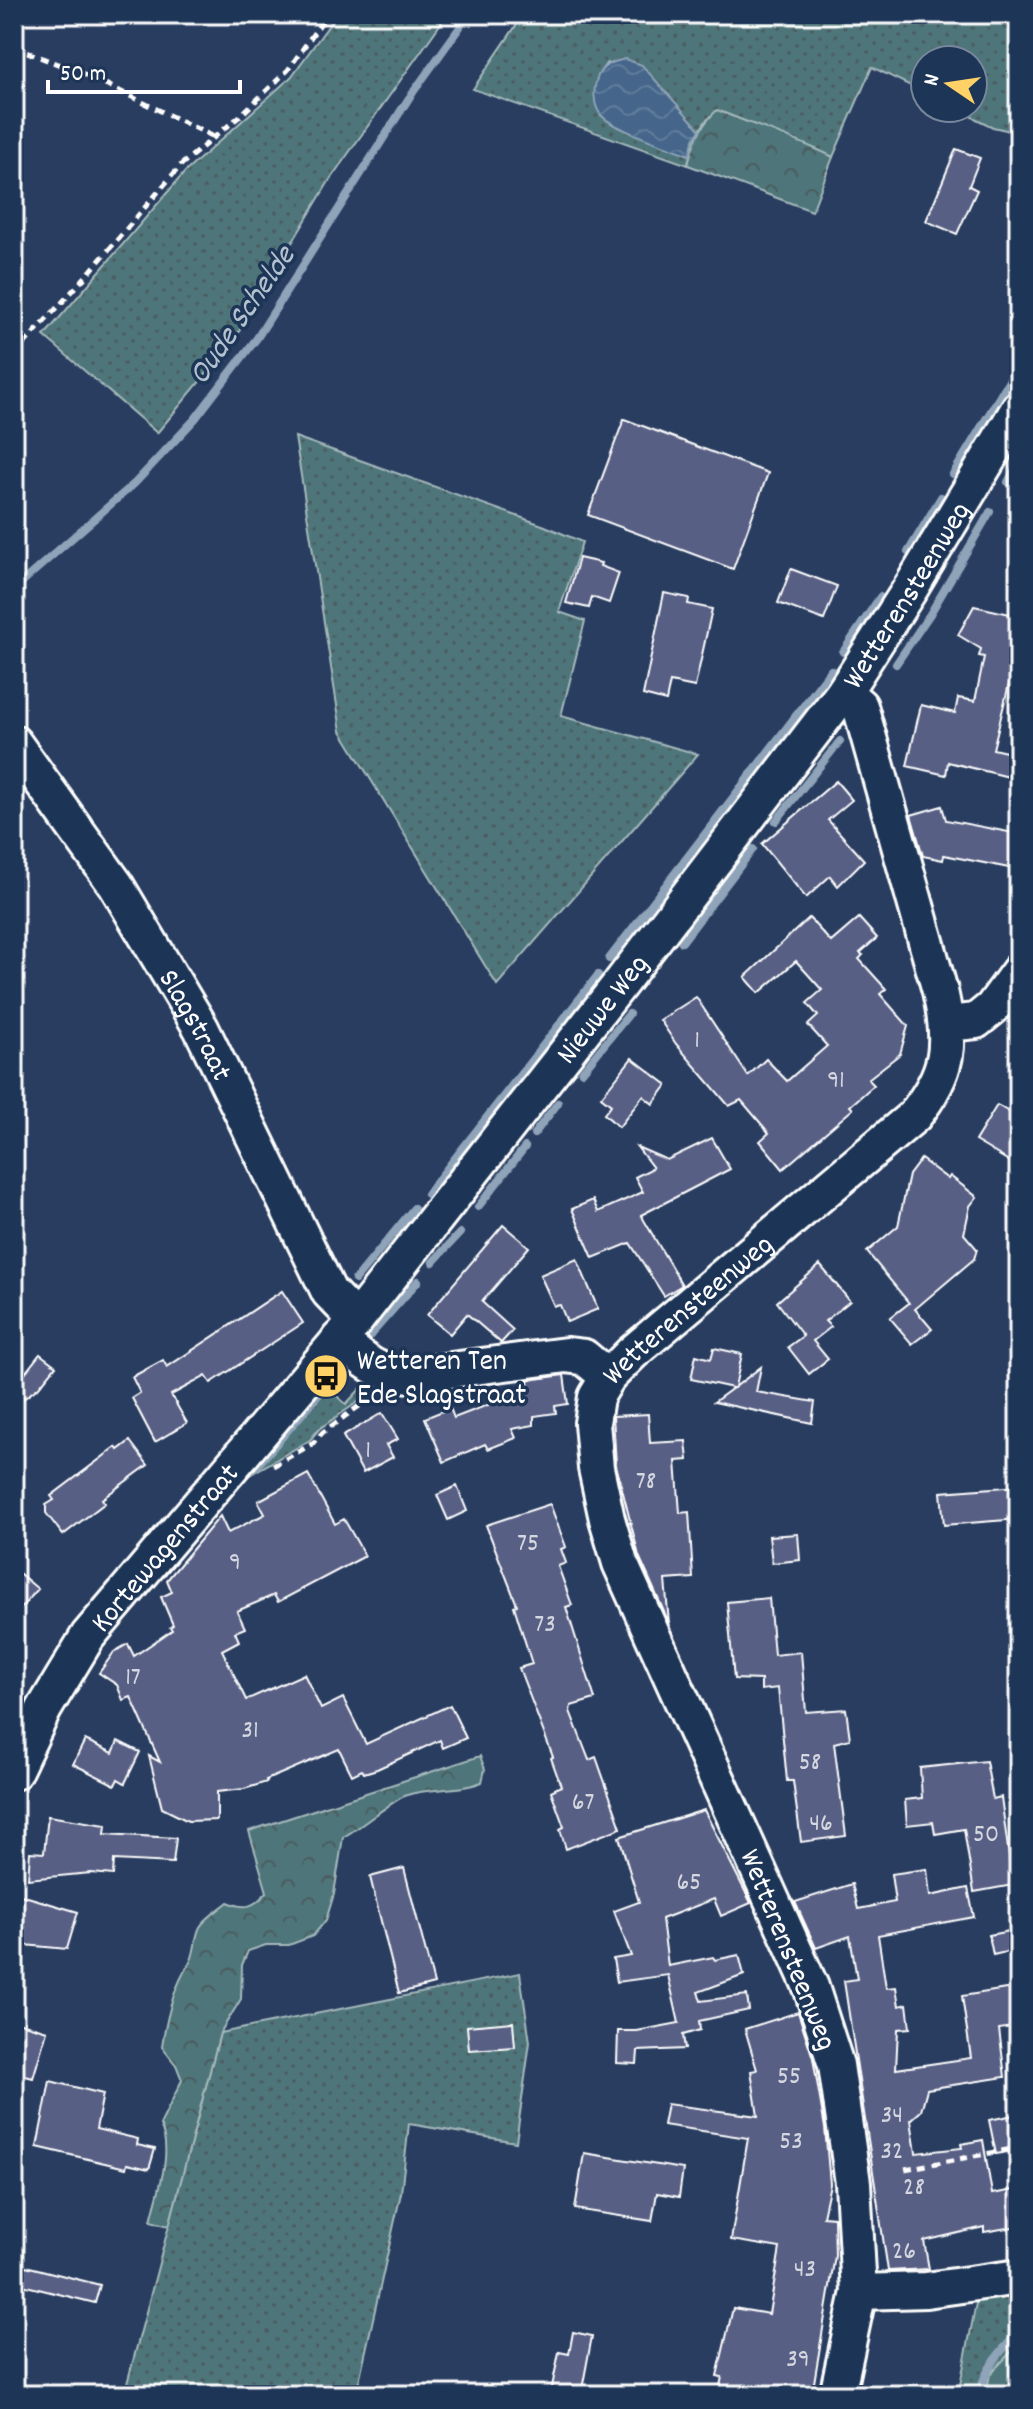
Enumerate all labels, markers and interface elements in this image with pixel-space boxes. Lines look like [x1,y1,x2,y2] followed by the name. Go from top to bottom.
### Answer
[48,44,240,94] scale bar
[909,44,989,124] north arrow
[60,58,106,92] text: 50 m
[917,71,949,89] text: N
[179,236,310,396] water label: Oude Schelde
[834,495,984,699] street label: Wetterensteenweg
[548,947,661,1075] street label: Nieuwe Weg
[145,963,241,1089] street label: Slagstraat
[694,1023,700,1060] house number: 1
[827,1063,845,1100] house number: 91
[594,1226,785,1397] street label: Wetterensteenweg
[357,1342,526,1419] place label: Wetteren Ten Ede Slagstraat
[302,1352,350,1400] bus stop icon: Wetteren Ten Ede Slagstraat
[365,1433,371,1470] house number: 1
[83,1456,252,1644] street label: Kortewagenstraat
[636,1464,656,1501] house number: 78
[517,1526,539,1563] house number: 75
[229,1545,241,1582] house number: 9
[534,1607,556,1644] house number: 73
[125,1660,141,1697] house number: 17
[241,1713,259,1750] house number: 31
[799,1745,821,1782] house number: 58
[572,1785,594,1822] house number: 67
[809,1806,833,1843] house number: 46
[973,1817,999,1854] house number: 50
[726,1844,846,2058] street label: Wetterensteenweg
[677,1865,701,1902] house number: 65
[777,2059,801,2096] house number: 55
[881,2098,903,2135] house number: 34
[779,2124,803,2161] house number: 53
[881,2134,903,2171] house number: 32
[903,2170,925,2207] house number: 28
[892,2234,916,2271] house number: 26
[794,2252,816,2289] house number: 43
[786,2342,810,2379] house number: 39

